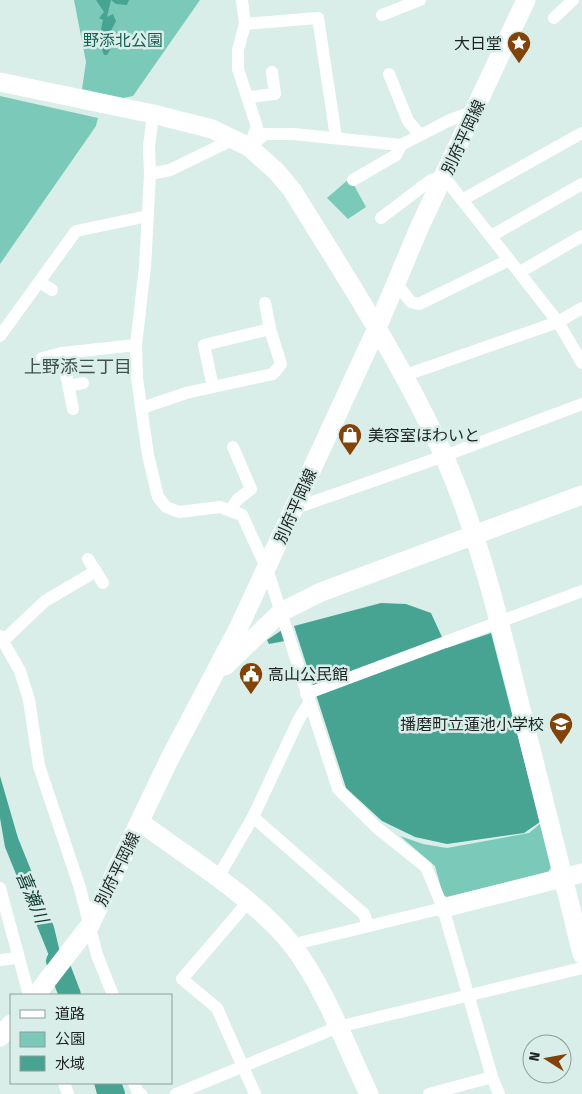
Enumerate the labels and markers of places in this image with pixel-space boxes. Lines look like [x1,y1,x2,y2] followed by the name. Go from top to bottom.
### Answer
[506,30,532,64] place icon: 大日堂
[454,34,502,53] place label: 大日堂
[337,422,363,456] shop icon: 美容室ほわいと
[368,426,480,445] place label: 美容室ほわいと
[238,661,264,695] public building icon: 高山公民館
[268,665,348,684] place label: 高山公民館
[548,711,574,745] school or university icon: 播磨町立蓮池小学校
[400,715,544,734] place label: 播磨町立蓮池小学校

